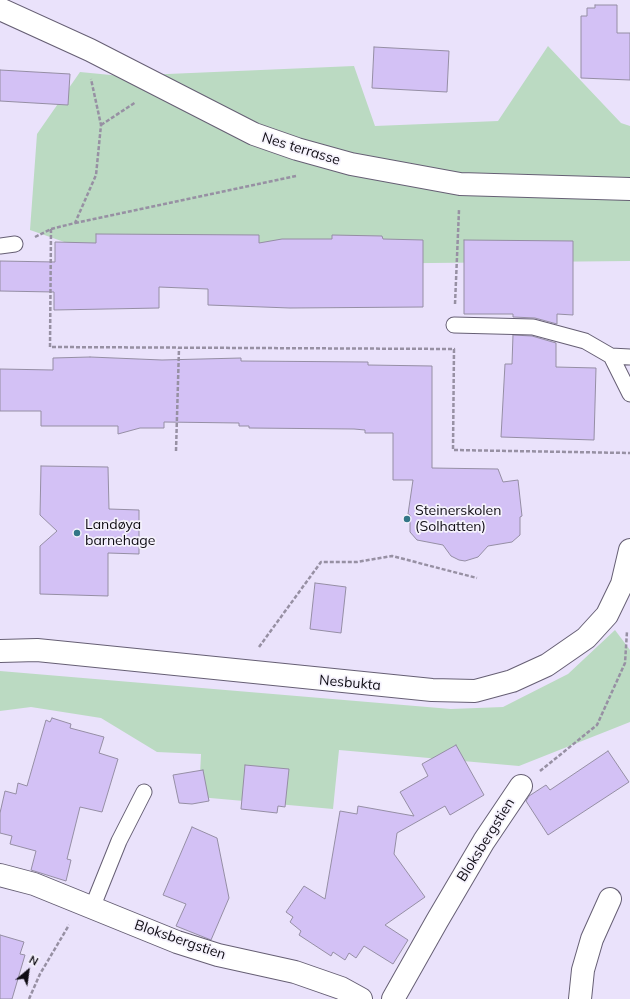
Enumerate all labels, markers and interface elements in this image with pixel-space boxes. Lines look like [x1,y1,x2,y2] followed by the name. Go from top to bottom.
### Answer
[260,129,342,169] street label: Nes terrasse
[415,503,501,536] place label: Steinerskolen (Solhatten)
[402,514,412,524] marker: Steinerskolen (Solhatten)
[85,517,155,550] place label: Landøya barnehage
[72,528,82,538] marker: Landøya barnehage
[318,672,382,694] street label: Nesbukta
[454,795,518,885] street label: Bloksbergstien
[132,917,228,963] street label: Bloksbergstien
[8,951,48,991] north arrow
[27,952,41,969] text: N

